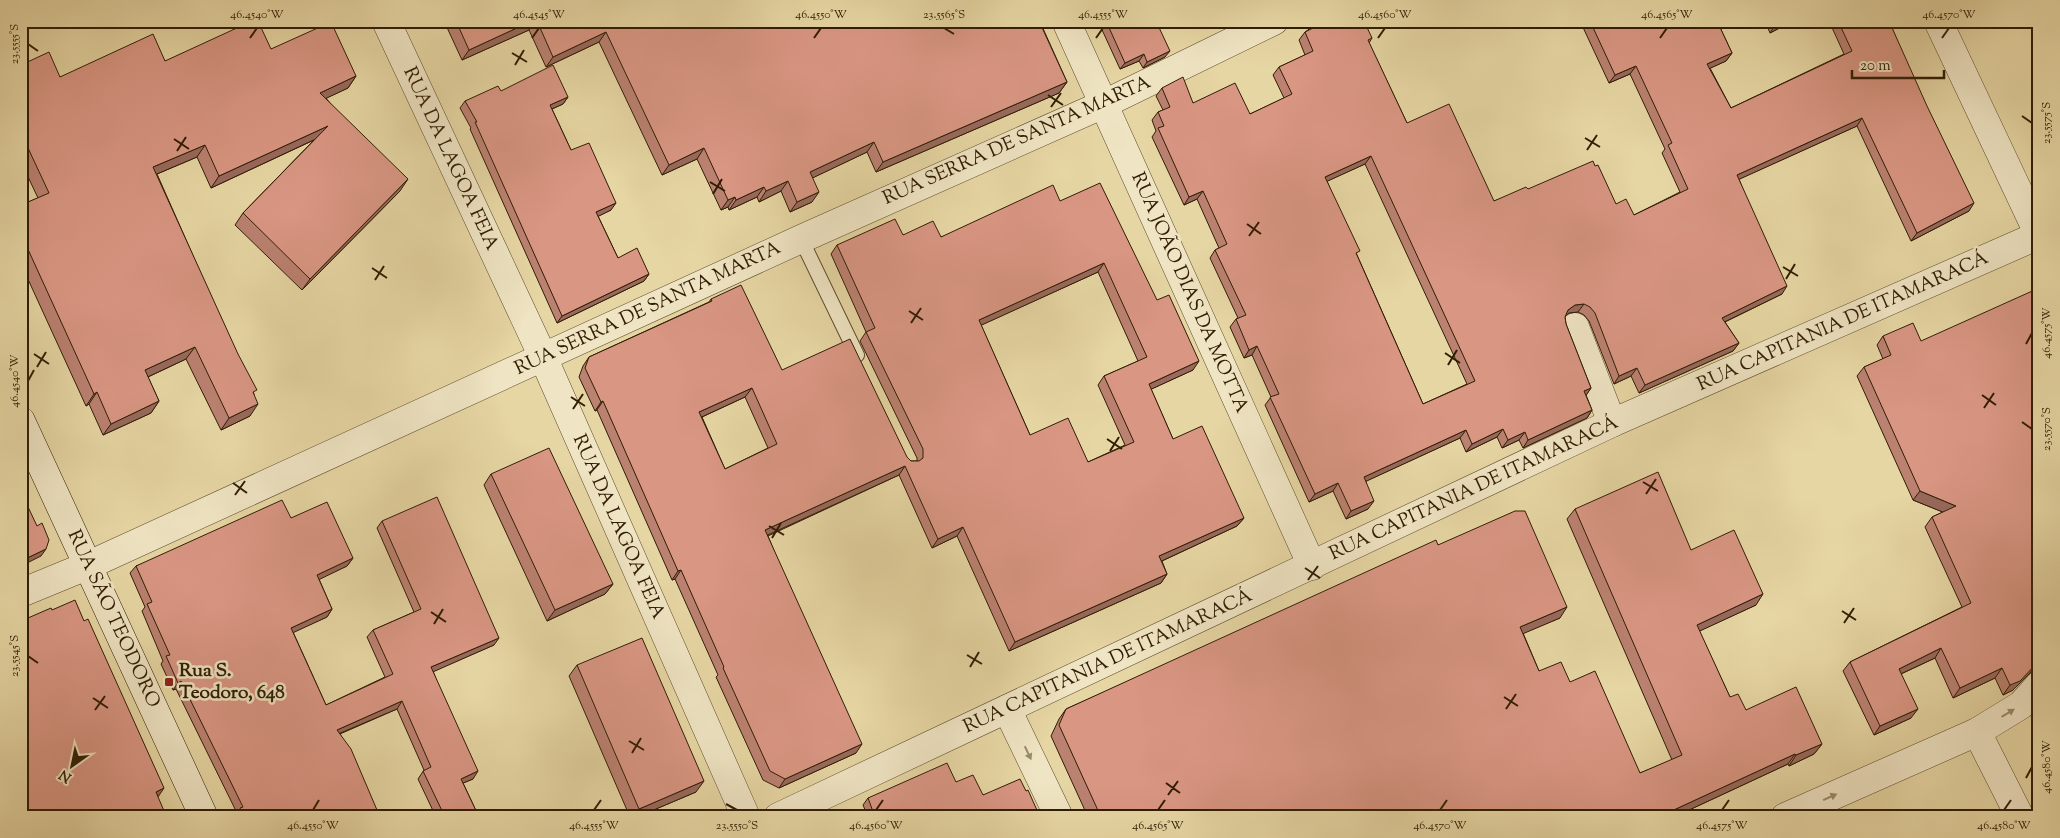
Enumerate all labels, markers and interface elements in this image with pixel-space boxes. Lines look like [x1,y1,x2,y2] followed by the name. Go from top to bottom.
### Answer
[230,6,284,24] text: 46.4540°W
[513,6,565,24] text: 46.4545°W
[795,6,847,24] text: 46.4550°W
[923,6,965,24] text: 23.5565°S
[1078,6,1129,24] text: 46.4555°W
[1358,6,1412,24] text: 46.4560°W
[1641,6,1693,24] text: 46.4565°W
[1922,6,1976,24] text: 46.4570°W
[6,24,24,64] text: 23.5555°S
[1852,48,1945,80] scale bar
[1860,56,1891,77] text: 20 m
[396,63,505,256] street label: RUA DA LAGOA FEIA
[879,69,1156,213] street label: RUA SERRA DE SANTA MARTA
[2038,102,2056,144] text: 23.5575°S
[1124,168,1255,418] street label: RUA JOÃO DIAS DA MOTTA
[510,235,786,383] street label: RUA SERRA DE SANTA MARTA
[1693,245,1993,399] street label: RUA CAPITANIA DE ITAMARACÁ
[2038,307,2056,359] text: 46.4575°W
[6,354,24,408] text: 46.4540°W
[2038,407,2056,451] text: 23.5570°S
[1325,410,1623,568] street label: RUA CAPITANIA DE ITAMARACÁ
[565,430,671,624] street label: RUA DA LAGOA FEIA
[60,526,166,712] street label: RUA SÃO TEODORO
[959,583,1257,741] street label: RUA CAPITANIA DE ITAMARACÁ
[6,635,24,677] text: 23.5545°S
[179,658,285,707] place label: Rua S. Teodoro, 648
[163,676,175,688] marker: Rua S. Teodoro, 648
[2002,709,2015,718] one-way arrow
[48,740,98,790] north arrow
[2038,740,2056,794] text: 46.4580°W
[1025,746,1033,760] one-way arrow
[56,764,76,787] text: N
[1823,793,1837,801] one-way arrow
[287,817,339,835] text: 46.4550°W
[569,817,620,835] text: 46.4555°W
[716,817,758,835] text: 23.5550°S
[849,817,903,835] text: 46.4560°W
[1132,817,1184,835] text: 46.4565°W
[1413,817,1467,835] text: 46.4570°W
[1696,817,1748,835] text: 46.4575°W
[1977,817,2031,835] text: 46.4580°W

